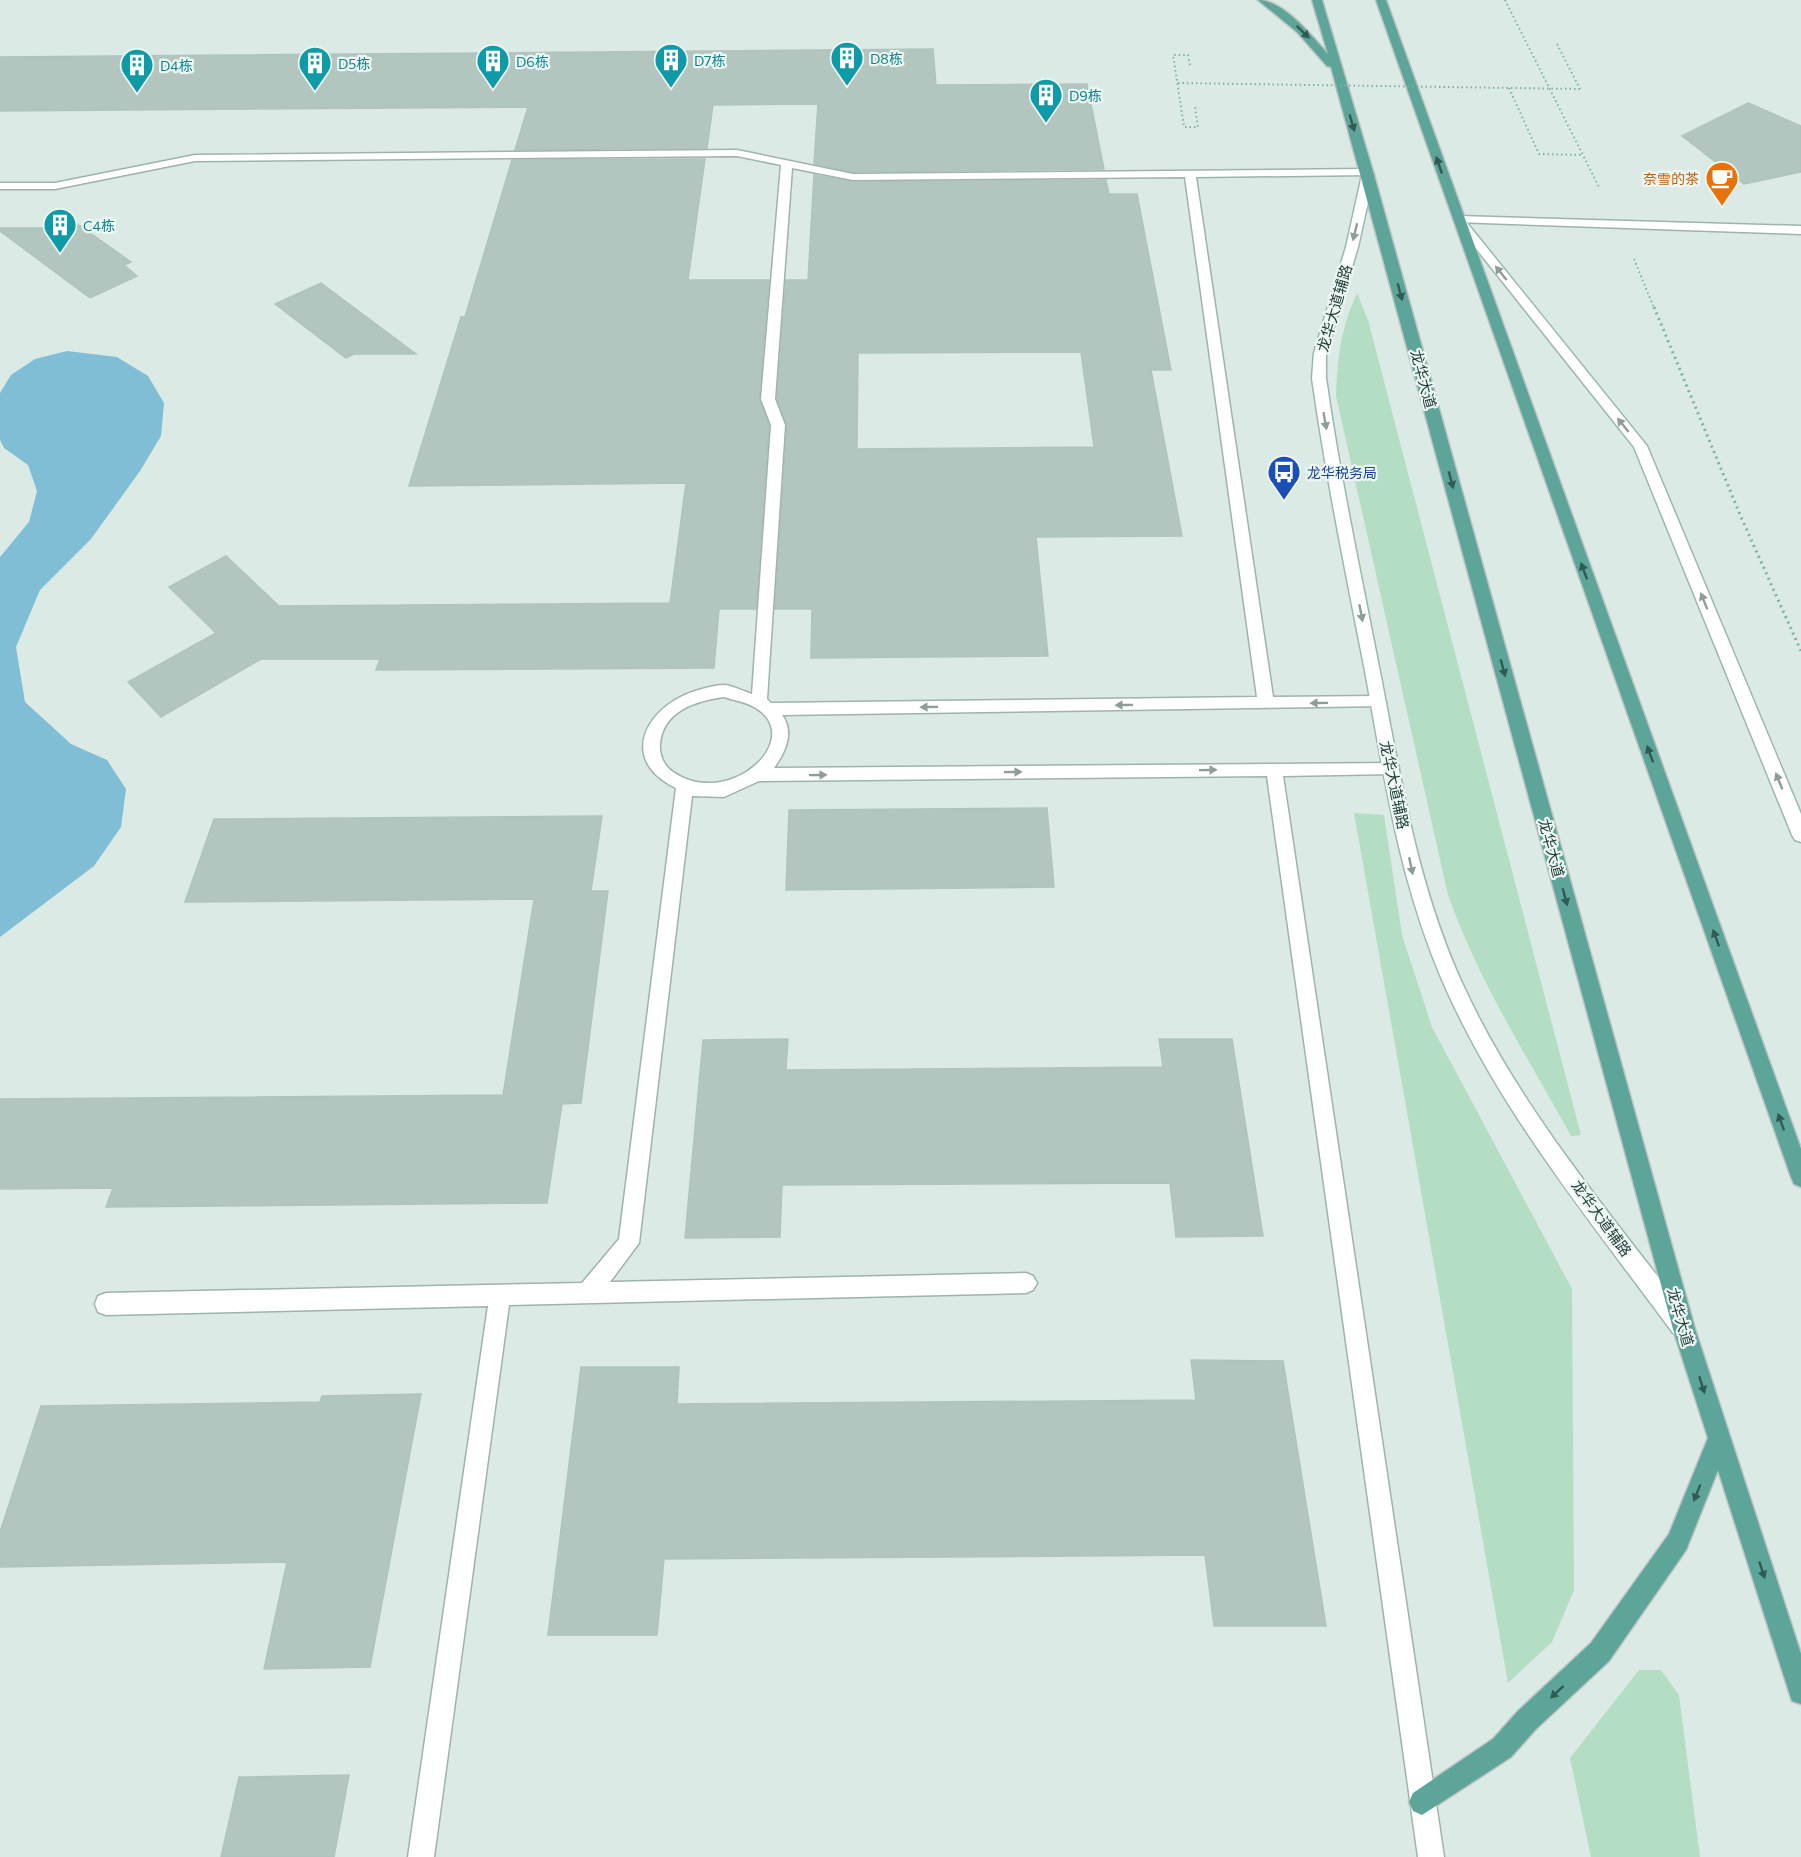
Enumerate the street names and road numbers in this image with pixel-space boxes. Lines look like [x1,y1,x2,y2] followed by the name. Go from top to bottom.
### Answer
[1313,262,1355,354] street label: 龙华大道辅路
[1408,348,1440,410] street label: 龙华大道
[1377,739,1413,831] street label: 龙华大道辅路
[1536,817,1568,879] street label: 龙华大道
[1568,1176,1636,1260] street label: 龙华大道辅路
[1664,1286,1698,1348] street label: 龙华大道

